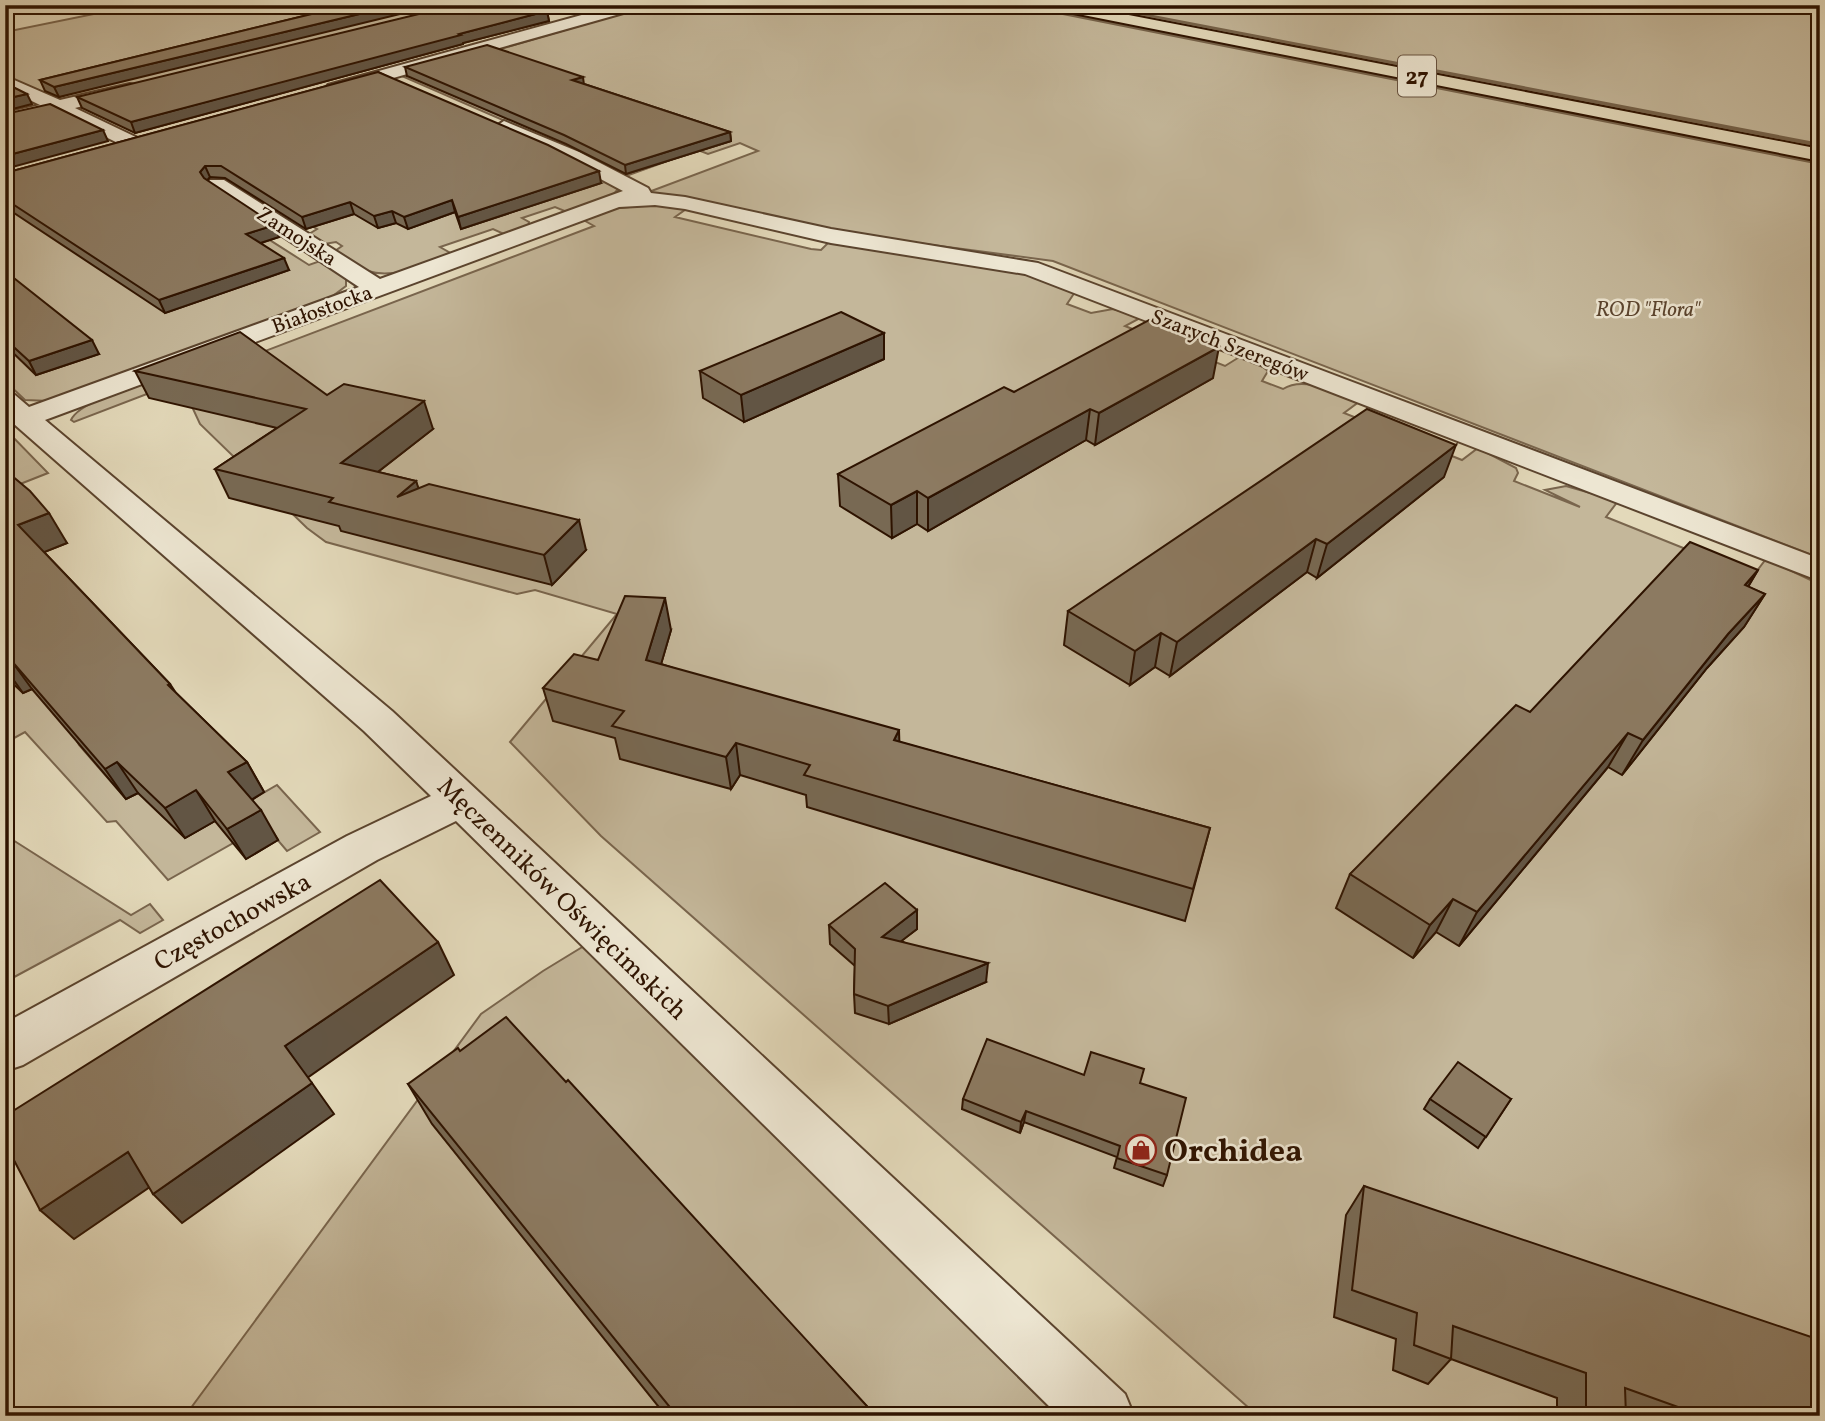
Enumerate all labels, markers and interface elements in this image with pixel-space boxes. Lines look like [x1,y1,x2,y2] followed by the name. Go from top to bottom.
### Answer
[1398,56,1436,96] road number: 27
[250,201,342,274] street label: Zamojska
[268,279,377,342] street label: Białostocka
[1596,296,1701,325] park label: ROD "Flora"
[1146,303,1313,390] street label: Szarych Szeregów
[428,770,695,1029] street label: Męczenników Oświęcimskich
[148,865,318,981] street label: Częstochowska
[1164,1131,1303,1175] place label: Orchidea
[1124,1133,1158,1167] shop icon: Orchidea

